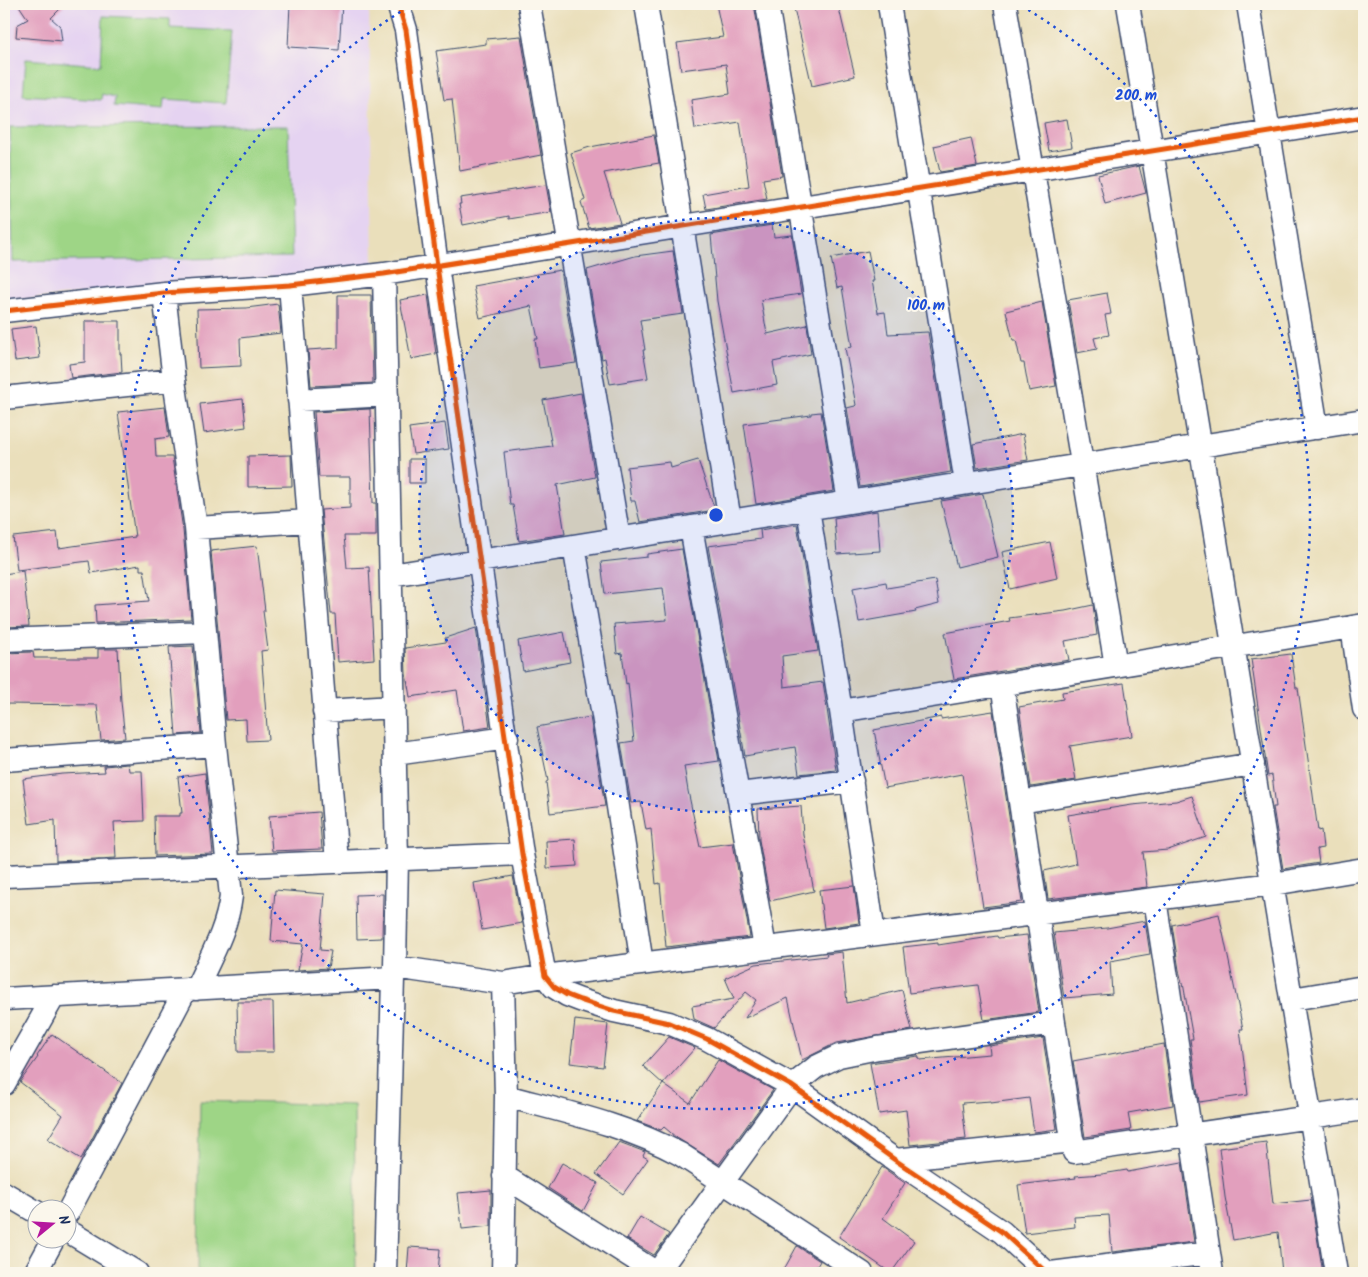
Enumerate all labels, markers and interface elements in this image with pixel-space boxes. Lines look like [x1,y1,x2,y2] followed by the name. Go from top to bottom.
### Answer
[1115,84,1157,108] text: 200 m
[907,294,945,318] text: 100 m
[707,506,725,524] centre of rings
[28,1200,78,1250] north arrow
[52,1213,75,1228] text: N

